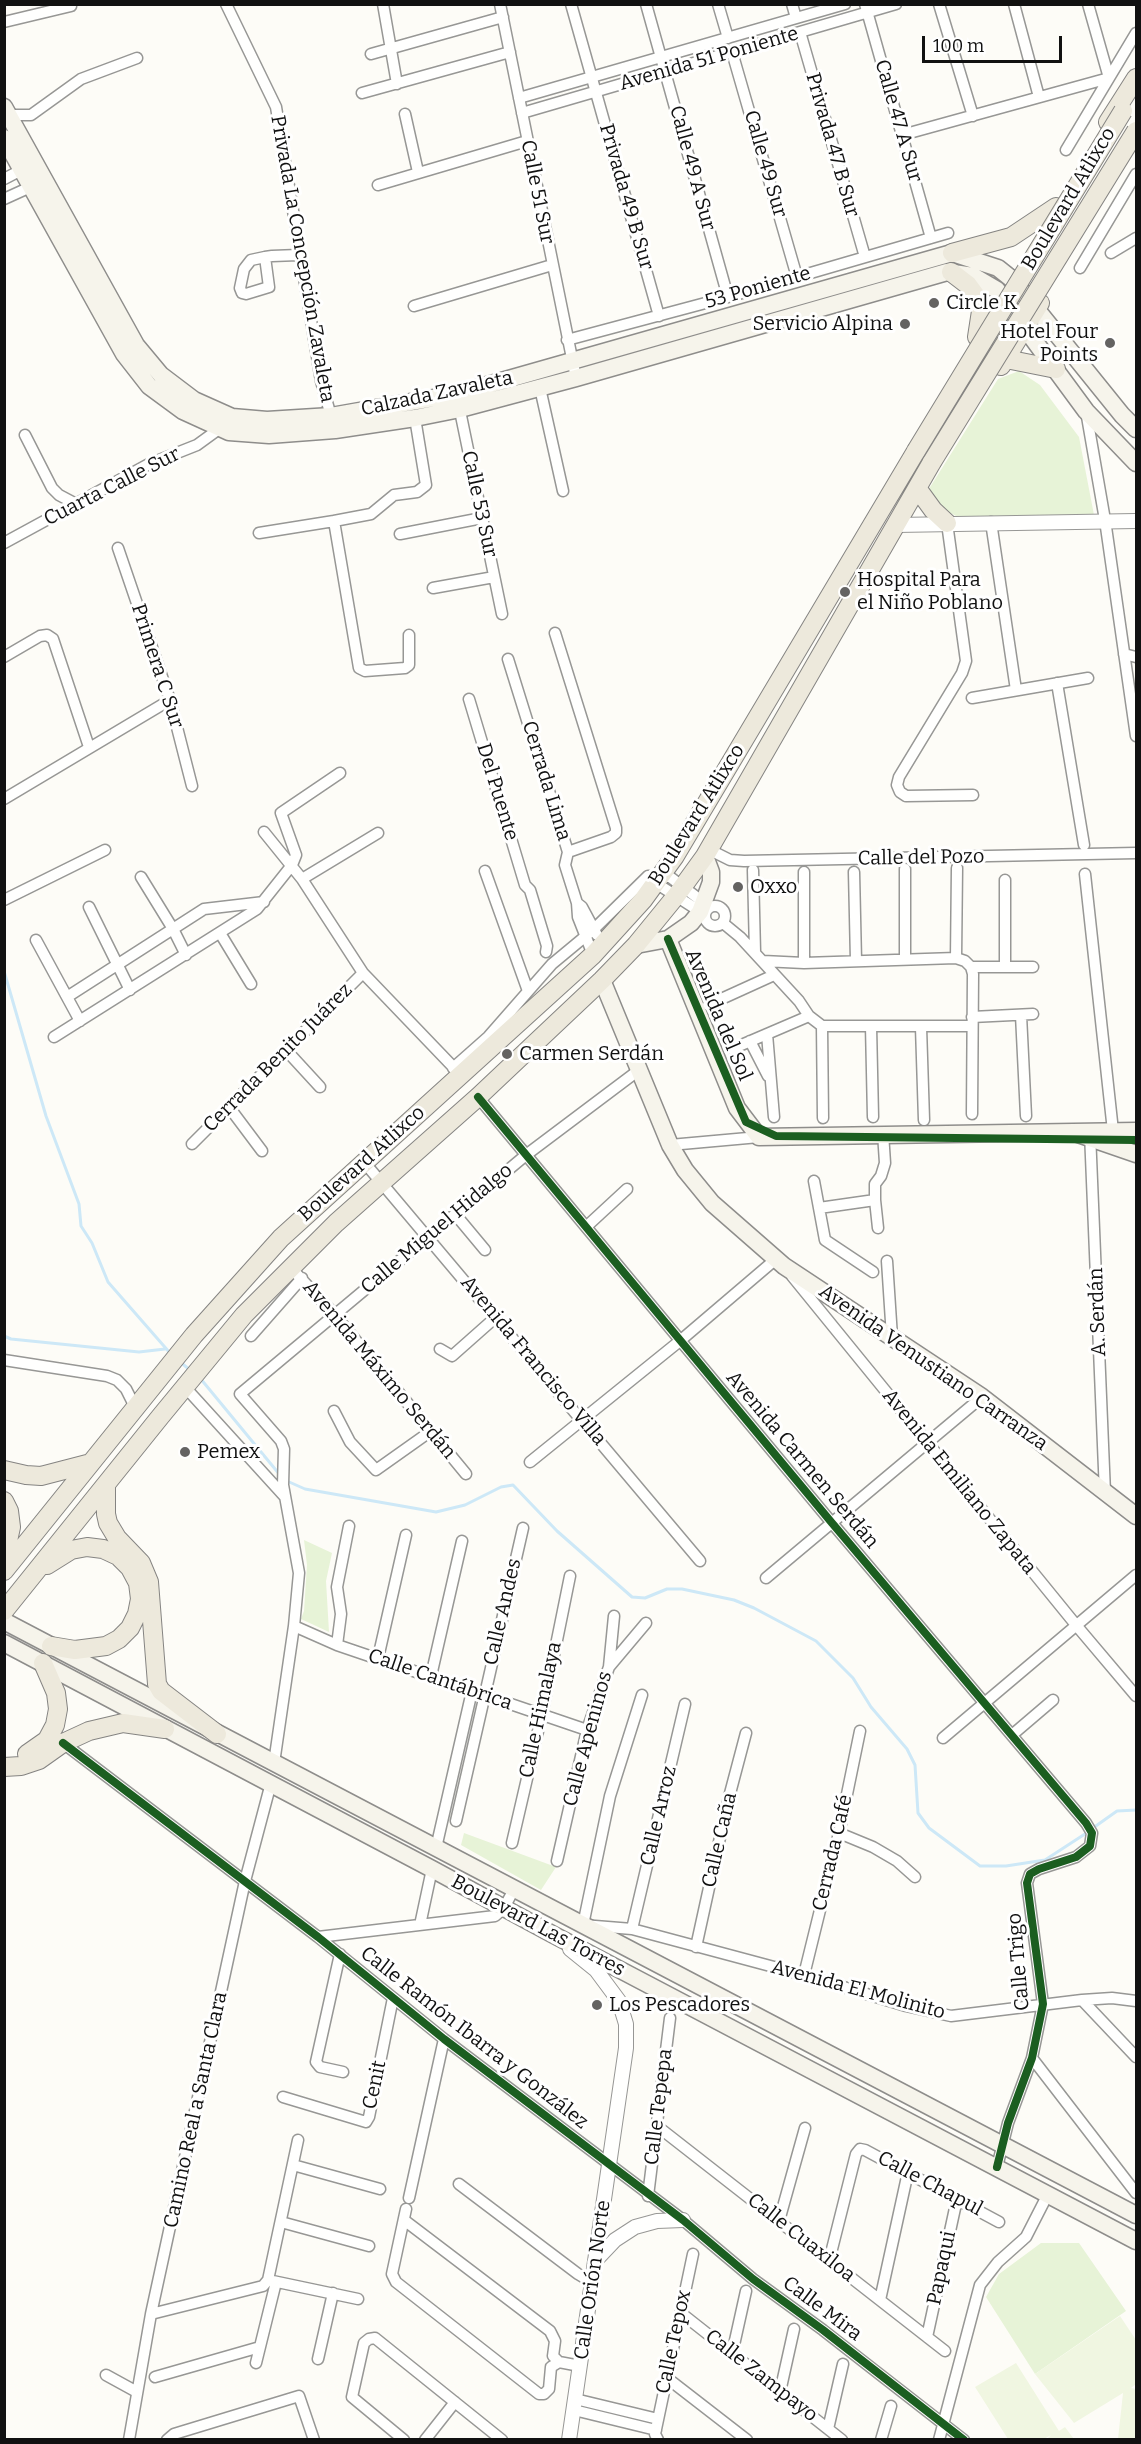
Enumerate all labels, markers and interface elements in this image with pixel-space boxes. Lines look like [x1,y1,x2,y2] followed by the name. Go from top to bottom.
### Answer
[617,22,801,96] street label: Avenida 51 Poniente
[925,24,1064,62] scale bar
[933,35,984,57] text: 100 m
[869,57,927,185] street label: Calle 47 A Sur
[800,70,864,220] street label: Privada 47 B Sur
[664,103,720,233] street label: Calle 49 A Sur
[738,108,792,220] street label: Calle 49 Sur
[265,114,339,404] street label: Privada La Concepción Zavaleta
[594,121,658,273] street label: Privada 49 B Sur
[1017,123,1121,275] street label: Boulevard Atlixco
[515,138,559,246] street label: Calle 51 Sur
[702,261,814,315] street label: 53 Poniente
[946,291,1017,315] place label: Circle K
[927,296,941,310] marker: Circle K
[752,312,893,336] place label: Servicio Alpina
[898,317,912,331] marker: Servicio Alpina
[1000,320,1098,367] place label: Hotel Four Points
[1103,336,1117,350] marker: Hotel Four Points
[359,366,515,422] street label: Calzada Zavaleta
[40,442,184,532] street label: Cuarta Calle Sur
[456,448,502,560] street label: Calle 53 Sur
[857,568,1003,615] place label: Hospital Para el Niño Poblano
[838,585,852,599] marker: Hospital Para el Niño Poblano
[126,601,188,731] street label: Primera C Sur
[516,718,576,844] street label: Cerrada Lima
[471,740,523,844] street label: Del Puente
[644,740,750,890] street label: Boulevard Atlixco
[857,845,985,871] street label: Calle del Pozo
[750,875,797,899] place label: Oxxo
[731,880,745,894] marker: Oxxo
[679,945,757,1085] street label: Avenida del Sol
[198,978,358,1138] street label: Cerrada Benito Juárez
[519,1042,664,1066] place label: Carmen Serdán
[500,1047,514,1061] marker: Carmen Serdán
[294,1101,430,1227] street label: Boulevard Atlixco
[356,1159,518,1299] street label: Calle Miguel Hidalgo
[1084,1267,1112,1357] street label: A. Serdán
[455,1271,611,1451] street label: Avenida Francisco Villa
[297,1276,461,1464] street label: Avenida Máximo Serdán
[814,1280,1052,1456] street label: Avenida Venustiano Carranza
[721,1366,883,1554] street label: Avenida Carmen Serdán
[877,1385,1041,1579] street label: Avenida Emiliano Zapata
[197,1440,260,1464] place label: Pemex
[178,1445,192,1459] marker: Pemex
[479,1556,527,1668] street label: Calle Andes
[515,1640,567,1780] street label: Calle Himalaya
[365,1644,515,1716] street label: Calle Cantábrica
[558,1669,618,1809] street label: Calle Apeninos
[636,1764,682,1868] street label: Calle Arroz
[697,1790,743,1890] street label: Calle Caña
[808,1792,858,1914] street label: Cerrada Café
[447,1870,629,1982] street label: Boulevard Las Torres
[1003,1912,1035,2012] street label: Calle Trigo
[355,1942,593,2134] street label: Calle Ramón Ibarra y González
[768,1955,948,2025] street label: Avenida El Molinito
[159,1990,233,2230] street label: Camino Real a Santa Clara
[609,1993,750,2017] place label: Los Pescadores
[590,1998,604,2012] marker: Los Pescadores
[640,2047,678,2167] street label: Calle Tepepa
[358,2058,392,2112] street label: Cenit
[873,2146,987,2222] street label: Calle Chapul
[742,2188,860,2288] street label: Calle Cuaxiloa
[570,2199,616,2361] street label: Calle Orión Norte
[922,2229,962,2307] street label: Papaqui
[778,2271,866,2347] street label: Calle Mira
[651,2288,697,2396] street label: Calle Tepox
[700,2325,822,2427] street label: Calle Zampayo

